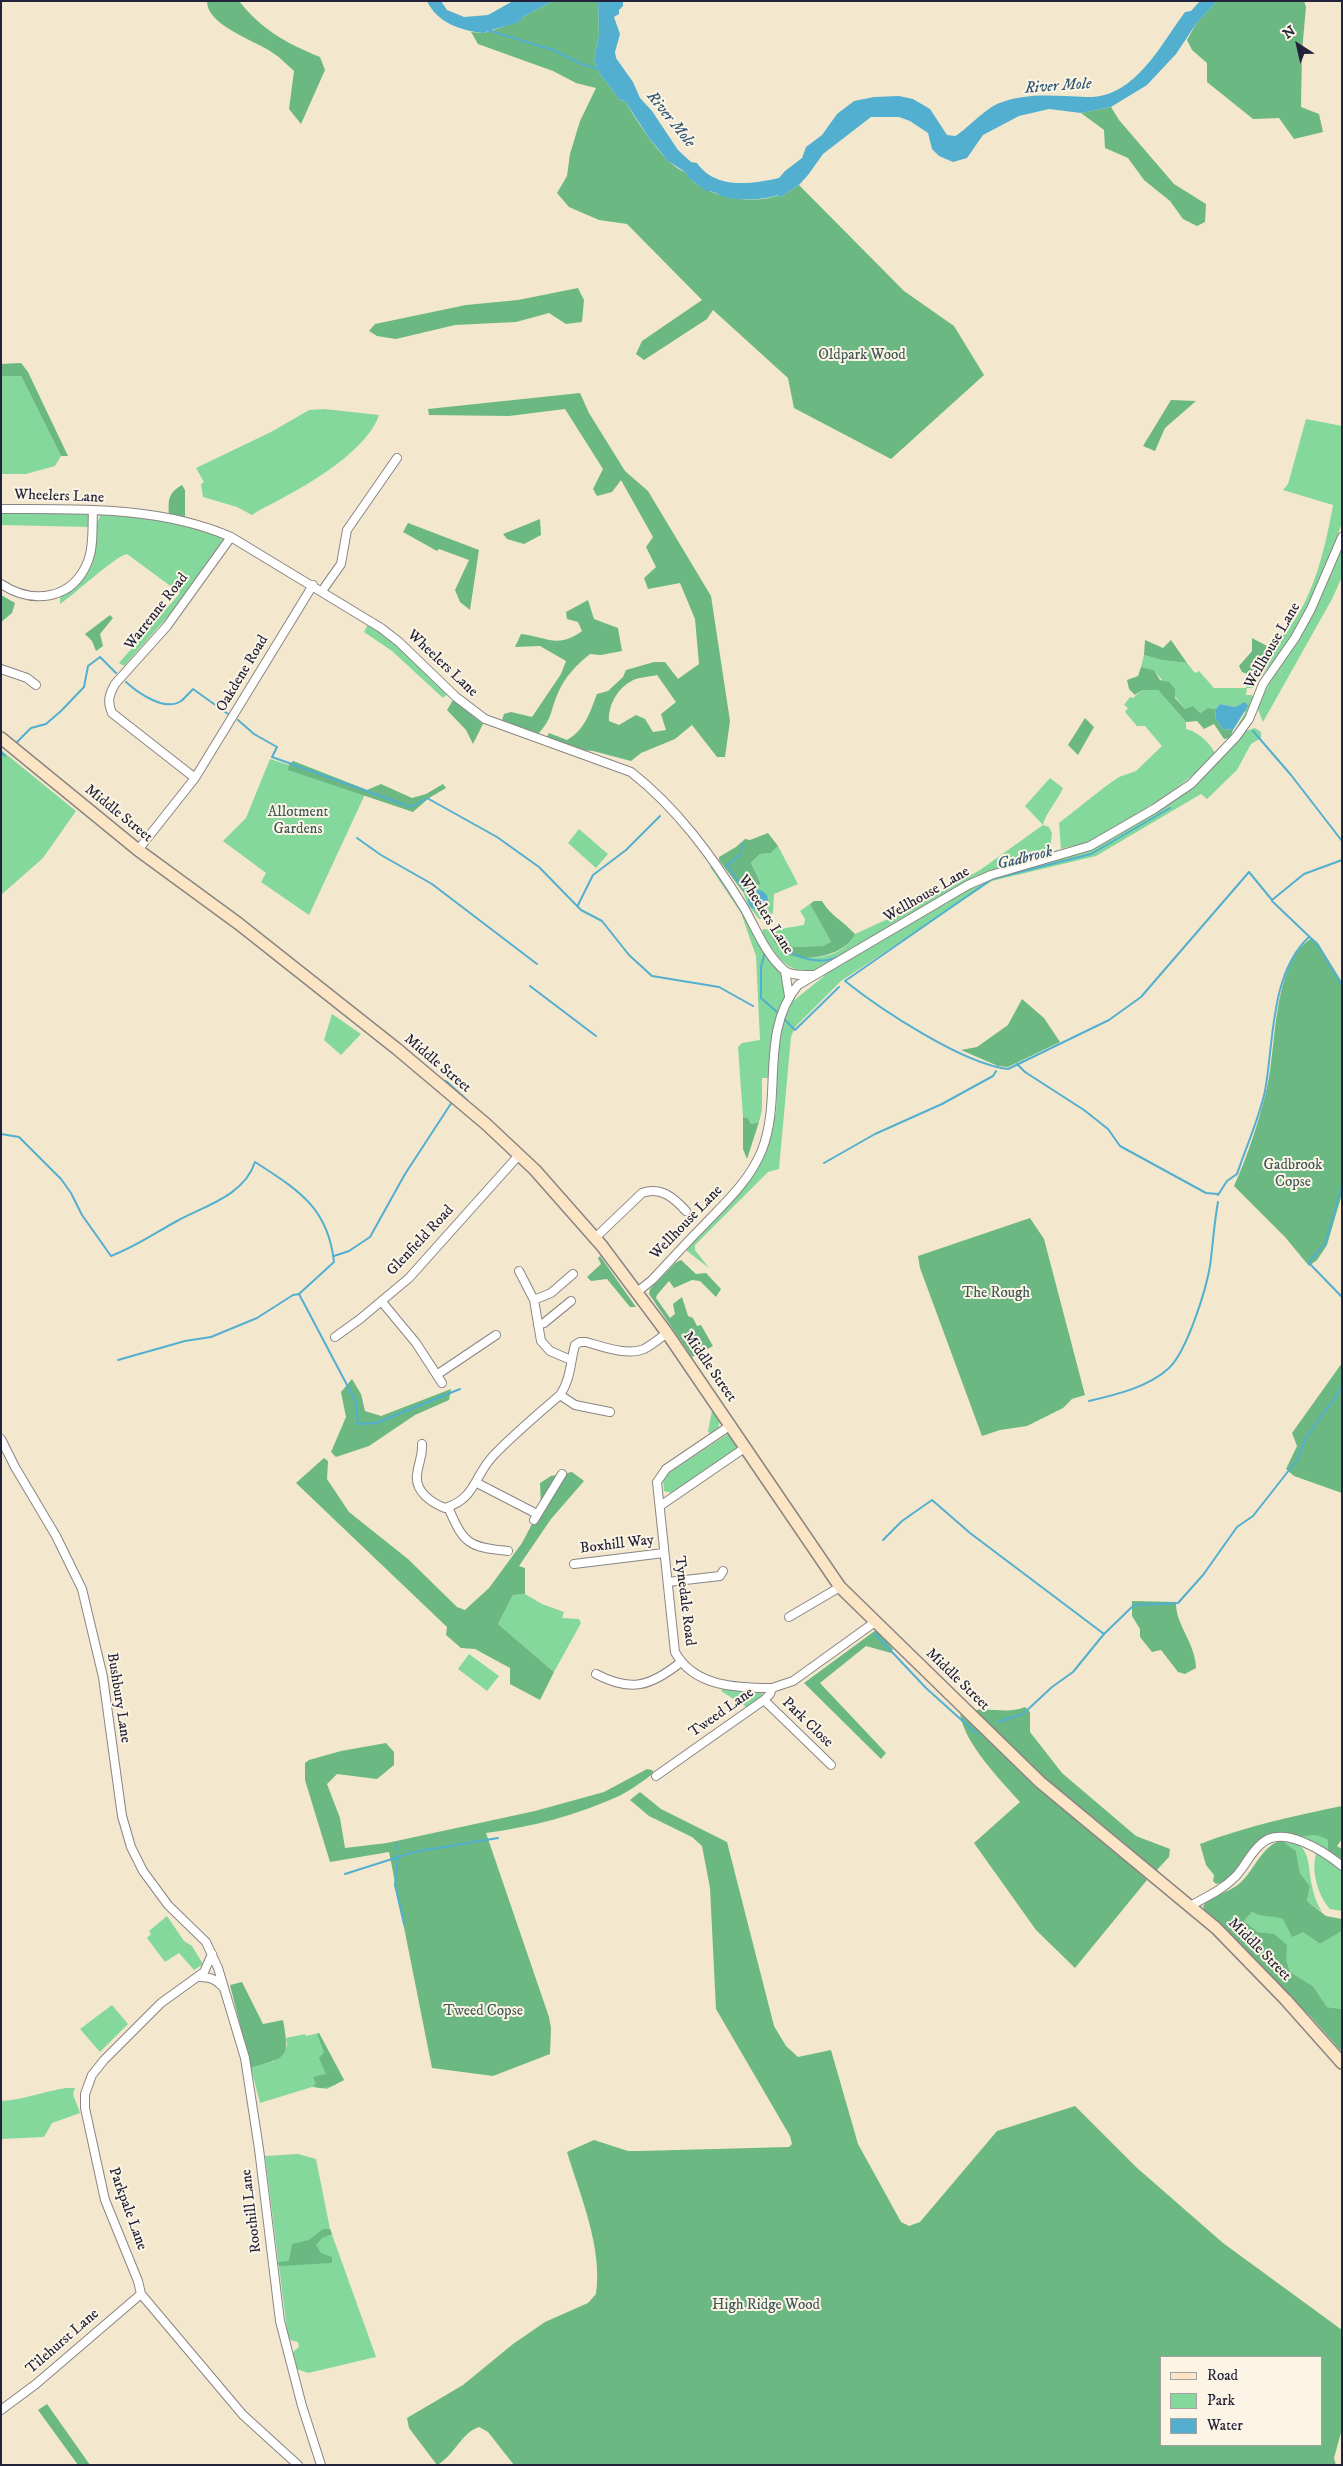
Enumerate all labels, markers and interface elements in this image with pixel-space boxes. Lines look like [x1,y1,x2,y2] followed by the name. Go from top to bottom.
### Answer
[1273,20,1323,70] north arrow
[1280,22,1299,43] text: N
[1024,75,1092,99] water label: River Mole
[642,88,698,152] water label: River Mole
[818,347,906,365] park label: Oldpark Wood
[14,486,104,508] street label: Wheelers Lane
[121,570,193,654] street label: Warrenne Road
[1241,600,1305,692] street label: Wellhouse Lane
[403,627,481,701] street label: Wheelers Lane
[213,632,273,716] street label: Oakdene Road
[81,781,155,847] street label: Middle Street
[268,804,328,839] park label: Allotment Gardens
[995,843,1055,875] water label: Gadbrook
[881,863,973,927] street label: Wellhouse Lane
[734,872,796,958] street label: Wheelers Lane
[400,1031,474,1097] street label: Middle Street
[1264,1157,1322,1192] park label: Gadbrook Copse
[647,1182,727,1264] street label: Wellhouse Lane
[384,1202,458,1280] street label: Glenfield Road
[962,1285,1030,1303] park label: The Rough
[678,1328,740,1406] street label: Middle Street
[579,1532,655,1558] street label: Boxhill Way
[670,1555,698,1647] street label: Tynedale Road
[921,1645,993,1715] street label: Middle Street
[102,1652,134,1744] street label: Bushbury Lane
[686,1684,758,1742] street label: Tweed Lane
[778,1694,836,1752] street label: Park Close
[1224,1915,1294,1985] street label: Middle Street
[443,2003,523,2021] park label: Tweed Copse
[104,2165,150,2253] street label: Parkpale Lane
[238,2168,266,2254] street label: Roothill Lane
[712,2297,820,2315] park label: High Ridge Wood
[23,2305,103,2379] street label: Tilehurst Lane
[1160,2356,1323,2446] legend
[1207,2366,1238,2385] text: Road
[1207,2391,1235,2410] text: Park
[1207,2416,1243,2435] text: Water

